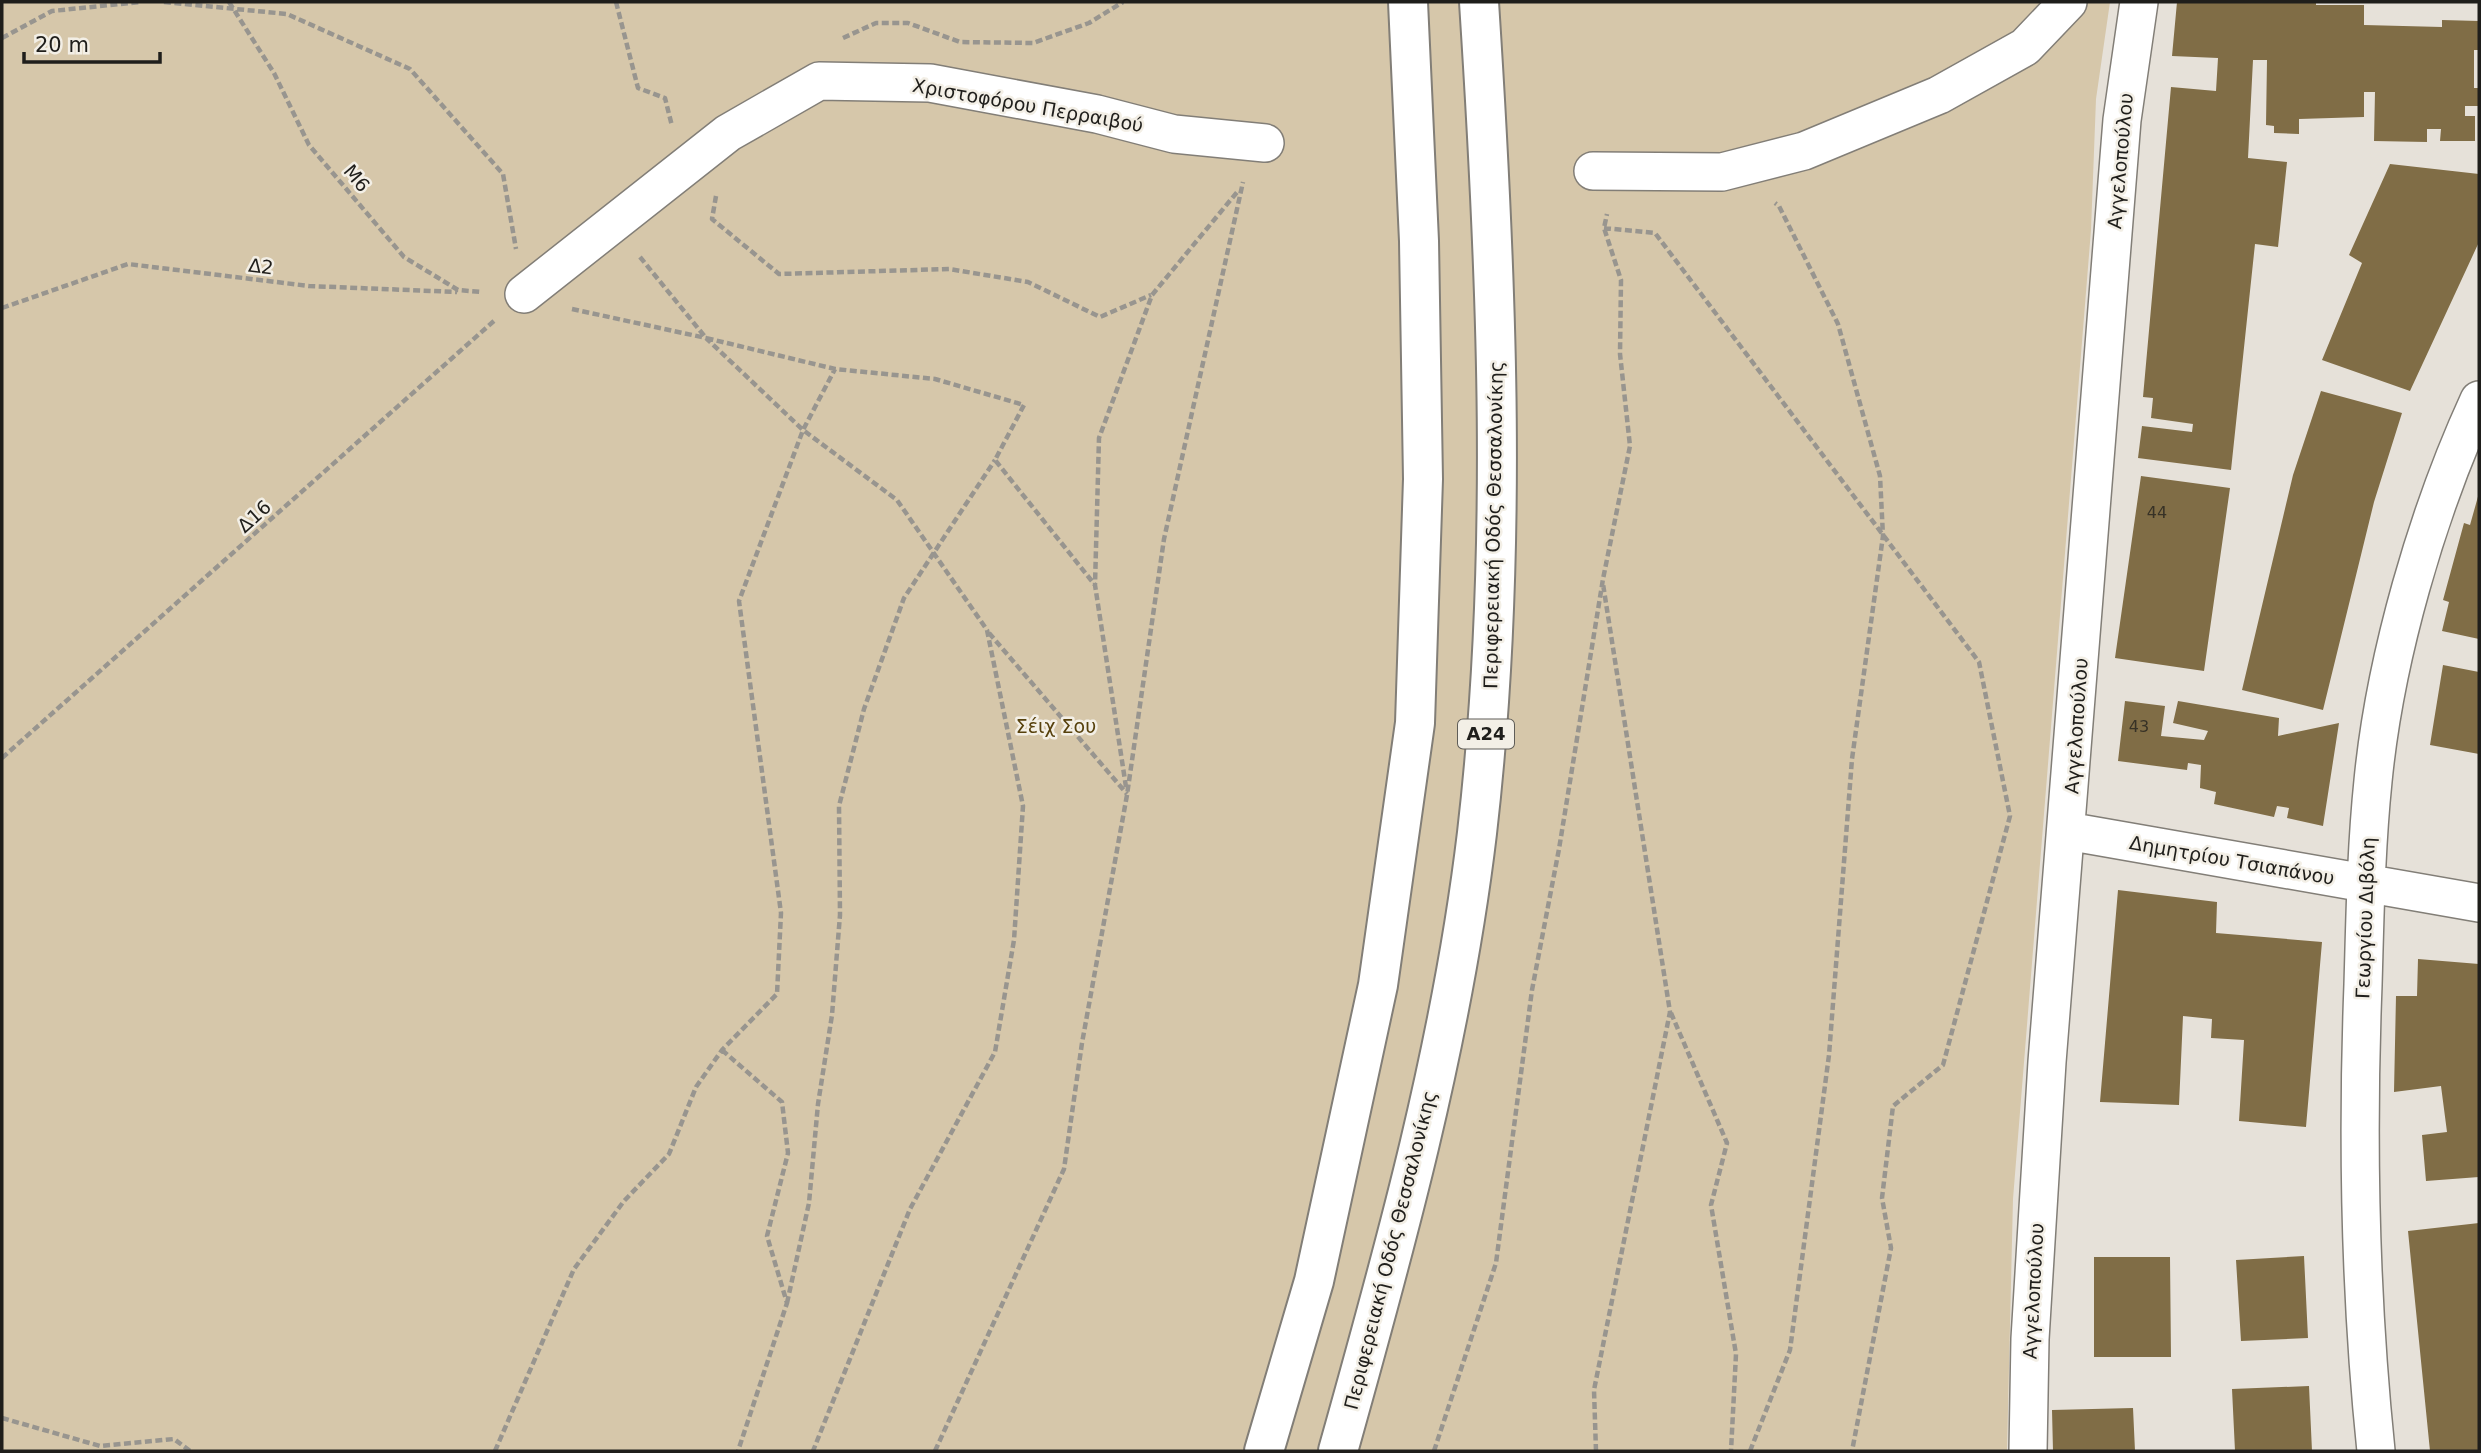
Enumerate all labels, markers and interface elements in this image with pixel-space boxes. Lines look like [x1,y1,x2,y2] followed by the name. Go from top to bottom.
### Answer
[24,21,161,65] scale bar
[35,33,89,57] text: 20 m
[911,74,1145,136] street label: Χριστοφόρου Περραιβού
[2103,92,2137,230] street label: Αγγελοπούλου
[339,160,375,196] street label: Μ6
[247,254,275,278] street label: Δ2
[1479,361,1507,689] street label: Περιφερειακή Οδός Θεσσαλονίκης
[233,495,275,537] street label: Δ16
[2147,503,2167,522] house number: 44
[2060,657,2092,795] street label: Αγγελοπούλου
[1016,715,1096,737] park label: Σέιχ Σου
[2129,717,2149,736] house number: 43
[1458,720,1514,748] road number: Α24
[2128,831,2336,889] street label: Δημητρίου Τσιαπάνου
[2351,837,2379,999] street label: Γεωργίου Διβόλη
[1340,1088,1440,1412] street label: Περιφερειακή Οδός Θεσσαλονίκης
[2018,1222,2048,1360] street label: Αγγελοπούλου

